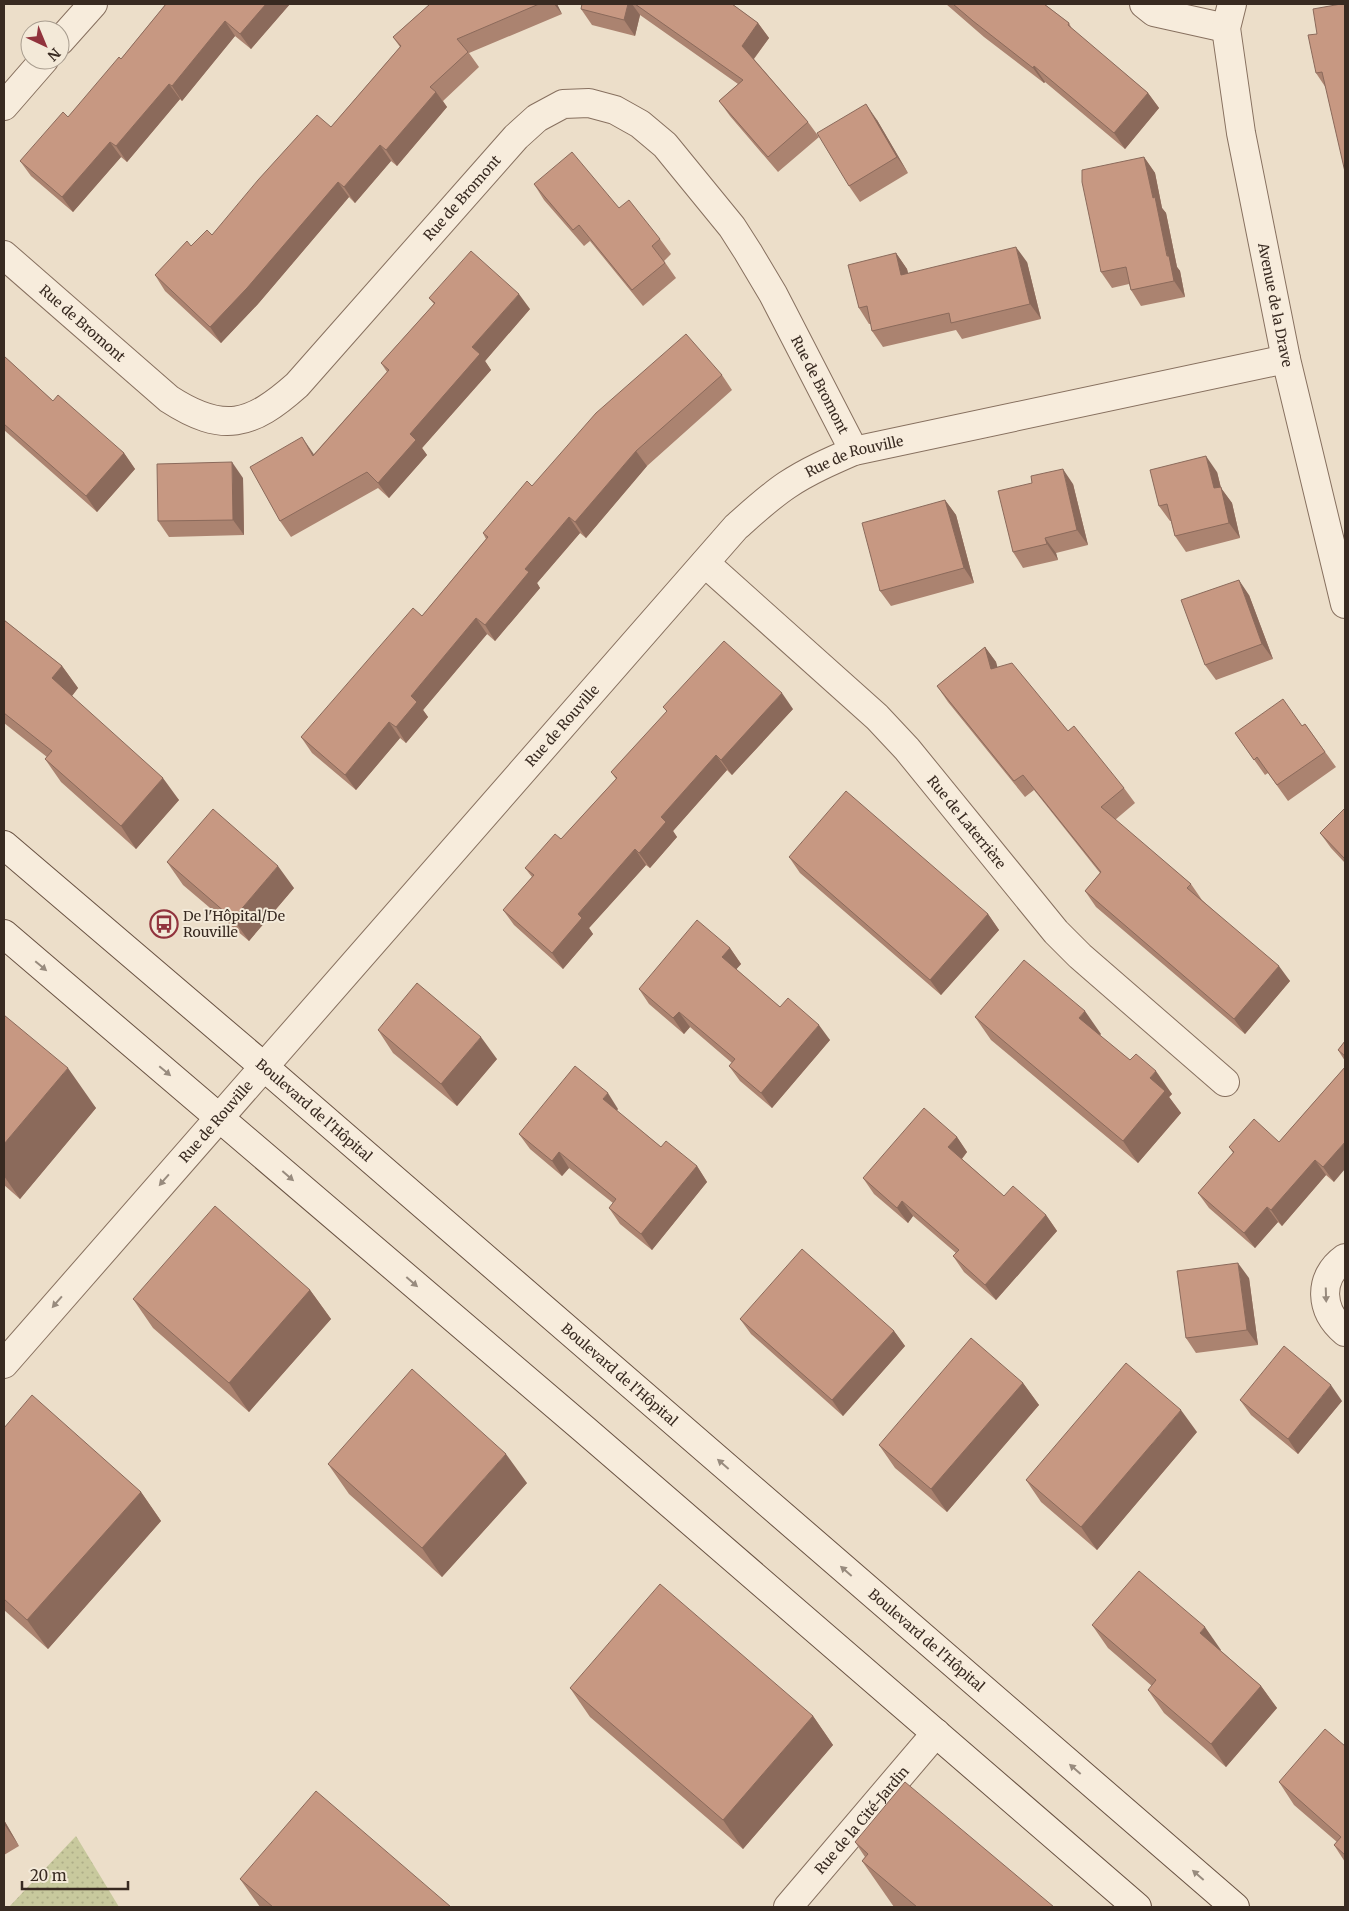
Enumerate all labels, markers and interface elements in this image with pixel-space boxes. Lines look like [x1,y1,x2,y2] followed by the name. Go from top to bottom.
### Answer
[20,20,70,70] north arrow
[44,44,64,65] text: N
[420,151,505,244] street label: Rue de Bromont
[1254,240,1297,369] street label: Avenue de la Drave
[36,281,129,366] street label: Rue de Bromont
[787,333,853,437] street label: Rue de Bromont
[802,432,905,481] street label: Rue de Rouville
[522,681,603,770] street label: Rue de Rouville
[923,772,1010,872] street label: Rue de Laterrière
[183,907,285,941] place label: De l'Hôpital/De Rouville
[149,909,179,939] bus stop icon: De l'Hôpital/De Rouville
[35,960,47,971] one-way arrow
[252,1055,376,1166] street label: Boulevard de l'Hôpital
[158,1065,170,1077] one-way arrow
[175,1077,257,1166] street label: Rue de Rouville
[282,1171,295,1182] one-way arrow
[159,1174,170,1186] one-way arrow
[406,1276,418,1287] one-way arrow
[1323,1287,1331,1303] one-way arrow
[51,1296,63,1308] one-way arrow
[558,1319,682,1430] street label: Boulevard de l'Hôpital
[717,1459,730,1470] one-way arrow
[840,1565,853,1576] one-way arrow
[865,1585,989,1696] street label: Boulevard de l'Hôpital
[811,1763,913,1878] street label: Rue de la Cité-Jardin
[1069,1764,1081,1775] one-way arrow
[22,1858,129,1890] scale bar
[30,1866,67,1885] text: 20 m
[1191,1870,1204,1881] one-way arrow

